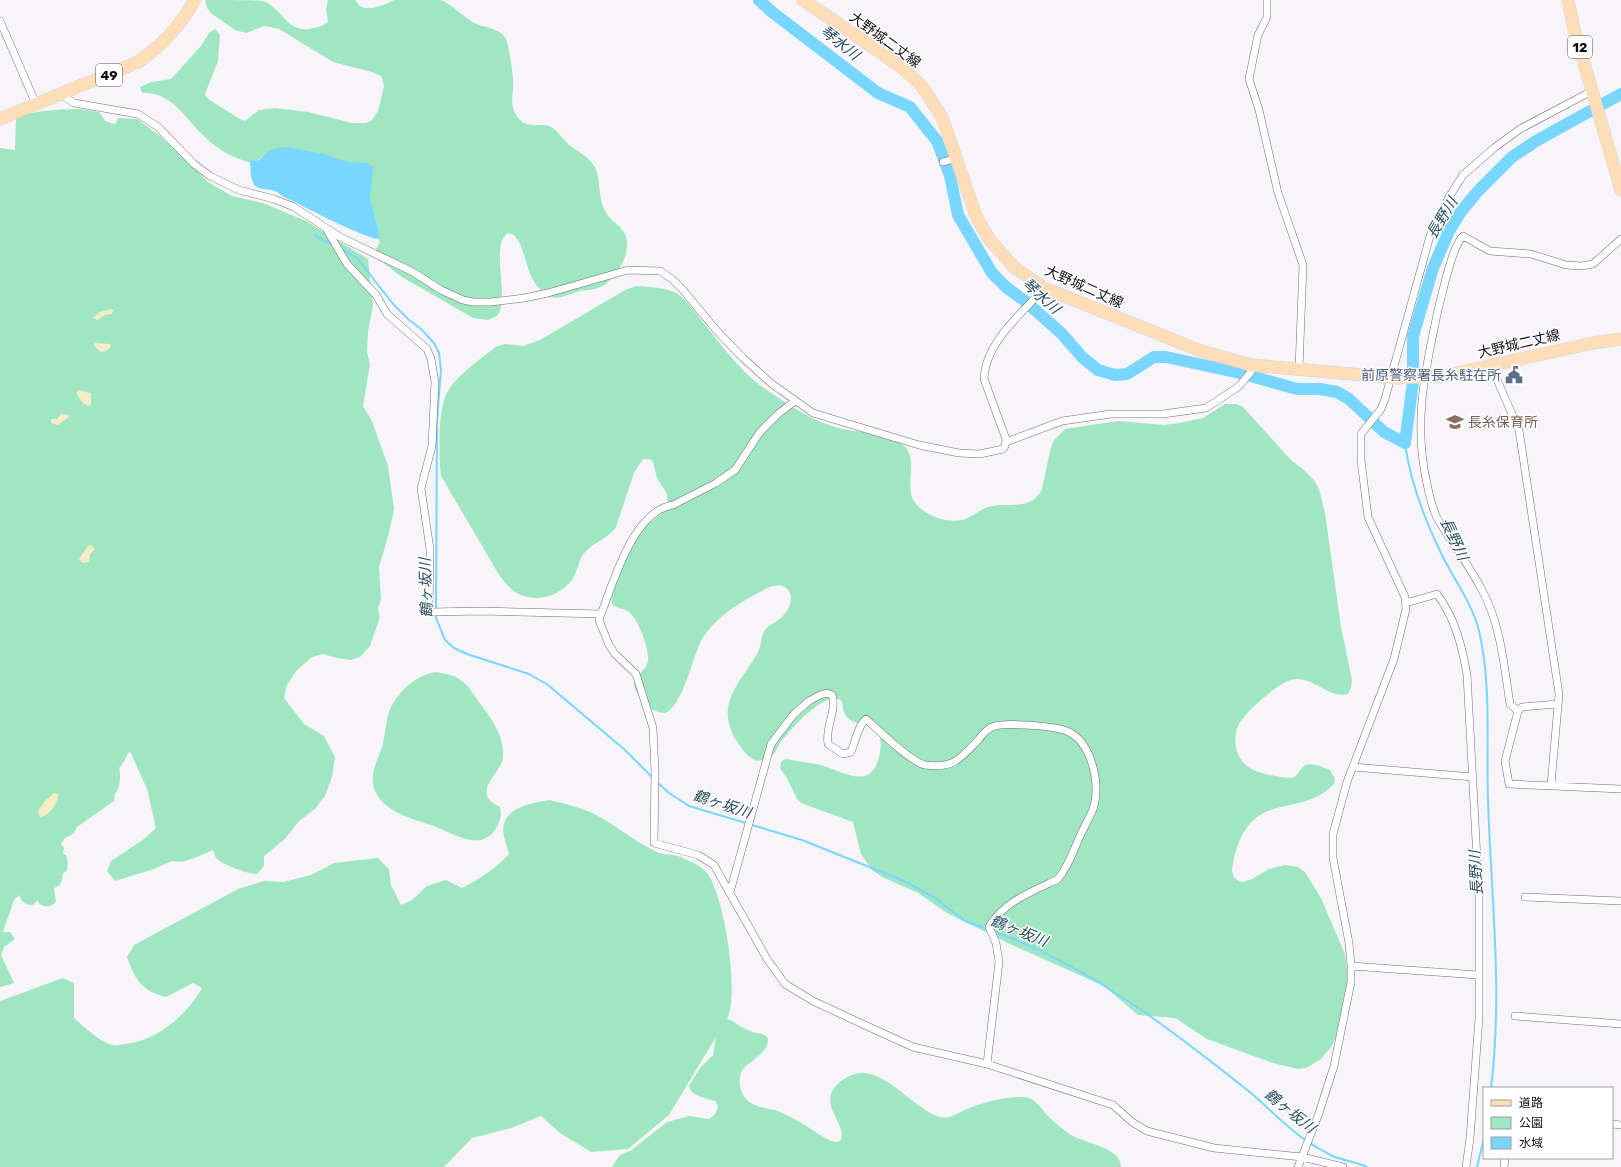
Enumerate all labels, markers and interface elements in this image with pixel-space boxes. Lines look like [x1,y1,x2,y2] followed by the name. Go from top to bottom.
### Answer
[846,8,924,72] street label: 大野城二丈線
[817,22,865,65] water label: 琴水川
[1568,36,1592,58] road number: 12
[96,64,122,86] road number: 49
[1423,192,1462,242] water label: 長野川
[1042,262,1126,312] street label: 大野城二丈線
[1018,274,1065,319] water label: 琴水川
[1476,326,1562,362] street label: 大野城二丈線
[1504,365,1524,385] public building icon: 前原警察署長糸駐在所
[1361,367,1501,384] place label: 前原警察署長糸駐在所
[1445,412,1465,432] school or university icon: 長糸保育所
[1468,414,1538,431] place label: 長糸保育所
[1436,515,1473,565] water label: 長野川
[416,556,436,618] water label: 鶴ヶ坂川
[691,786,755,822] water label: 鶴ヶ坂川
[1466,848,1486,896] water label: 長野川
[988,911,1052,951] water label: 鶴ヶ坂川
[1261,1085,1321,1138] water label: 鶴ヶ坂川
[1483,1087,1613,1159] legend
[1519,1096,1543,1110] text: 道路
[1519,1116,1543,1130] text: 公園
[1519,1136,1543,1150] text: 水域

